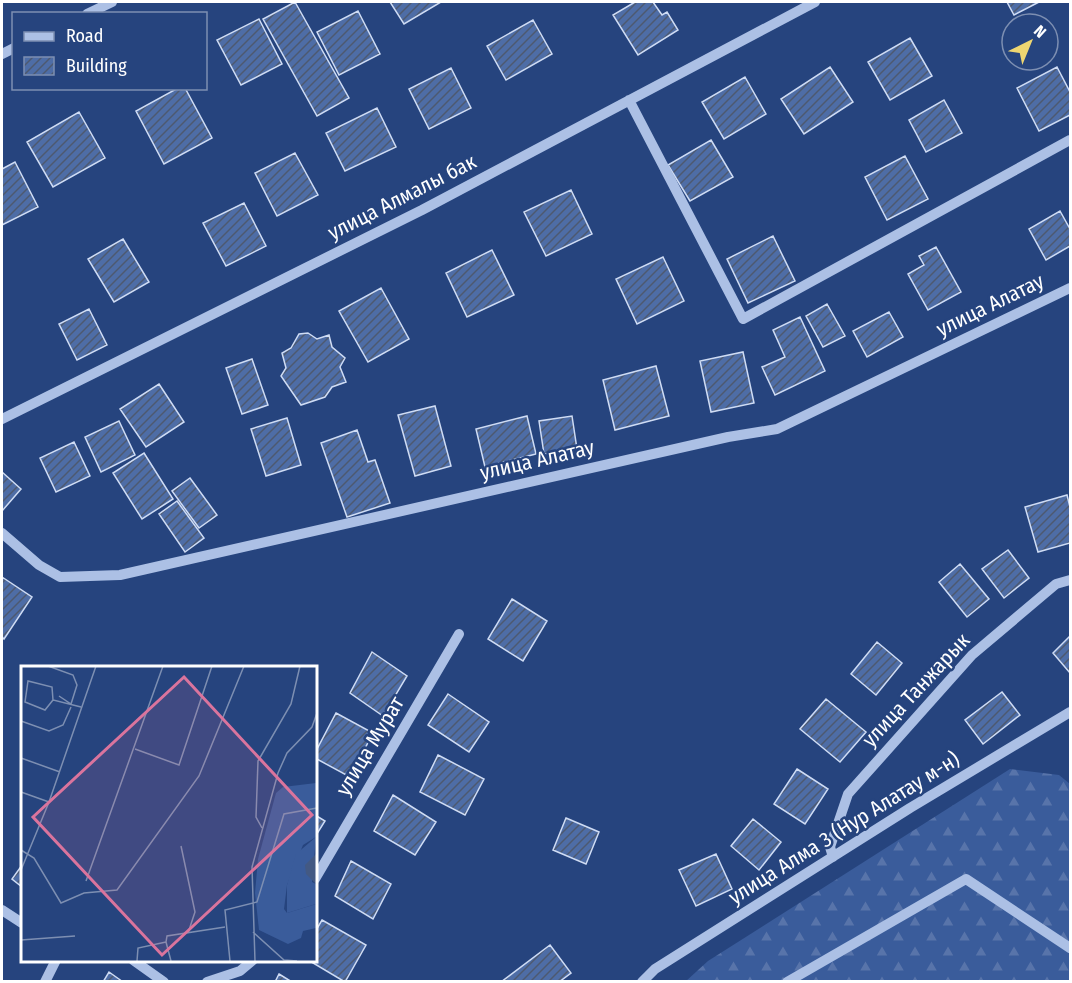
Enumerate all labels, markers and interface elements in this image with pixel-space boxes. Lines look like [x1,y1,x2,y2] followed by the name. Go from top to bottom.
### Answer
[12,12,207,90] legend
[1000,12,1060,72] north arrow
[1030,21,1050,42] text: N
[66,25,103,47] text: Road
[66,55,127,77] text: Building
[323,148,481,246] street label: улица Алмалы бак
[932,268,1049,342] street label: улица Алатау
[477,434,597,486] street label: улица Алатау
[857,628,975,752] street label: улица Танжарык
[21,666,316,962] inset map
[330,691,410,800] street label: улица Мурат
[724,746,964,910] street label: улица Алма 3 (Нур Алатау м-н)

